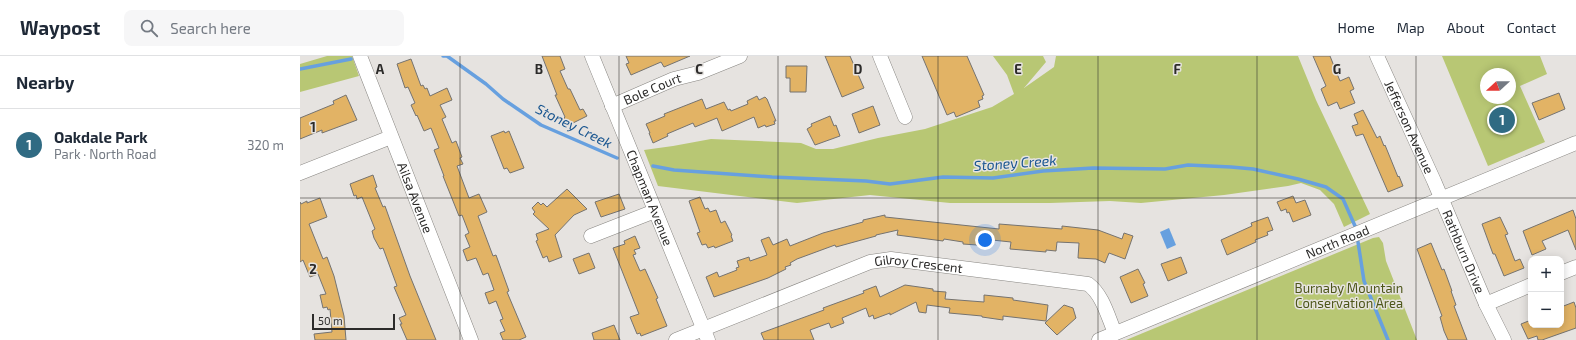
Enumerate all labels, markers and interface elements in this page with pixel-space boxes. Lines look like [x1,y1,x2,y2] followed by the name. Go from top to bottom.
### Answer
[124,10,404,46] search box
[20,16,100,39] text: Waypost
[138,17,160,39] icon: search
[170,19,251,37] text: Search here
[1338,19,1375,36] text: Home
[1397,19,1425,36] text: Map
[1447,19,1485,36] text: About
[1507,19,1556,36] text: Contact
[376,61,385,77] text: A
[535,61,543,77] text: B
[695,61,703,77] text: C
[854,61,863,77] text: D
[1014,61,1022,77] text: E
[1173,61,1181,77] text: F
[1333,61,1341,77] text: G
[1480,68,1516,104] north arrow
[621,69,683,108] street label: Bole Court
[16,72,74,92] text: Nearby
[1381,78,1437,176] street label: Jefferson Avenue
[533,100,615,151] water label: Stoney Creek
[1489,105,1515,135] pin: 1
[310,119,316,135] text: 1
[54,128,148,146] text: Oakdale Park
[26,137,32,153] text: 1
[247,137,284,153] text: 320 m
[54,146,156,162] text: Park · North Road
[623,147,677,248] street label: Chapman Avenue
[973,151,1057,174] water label: Stoney Creek
[394,160,436,235] street label: Ailsa Avenue
[1439,207,1489,296] street label: Rathburn Drive
[1303,221,1372,262] street label: North Road
[975,230,995,250] your location
[873,251,964,276] street label: Gilroy Crescent
[1528,256,1564,328] map controls
[1528,256,1564,292] button: +
[309,261,317,277] text: 2
[1295,280,1403,311] park label: Burnaby Mountain Conservation Area
[1528,292,1564,328] button: −
[312,312,395,331] scale bar
[318,314,343,327] text: 50 m

